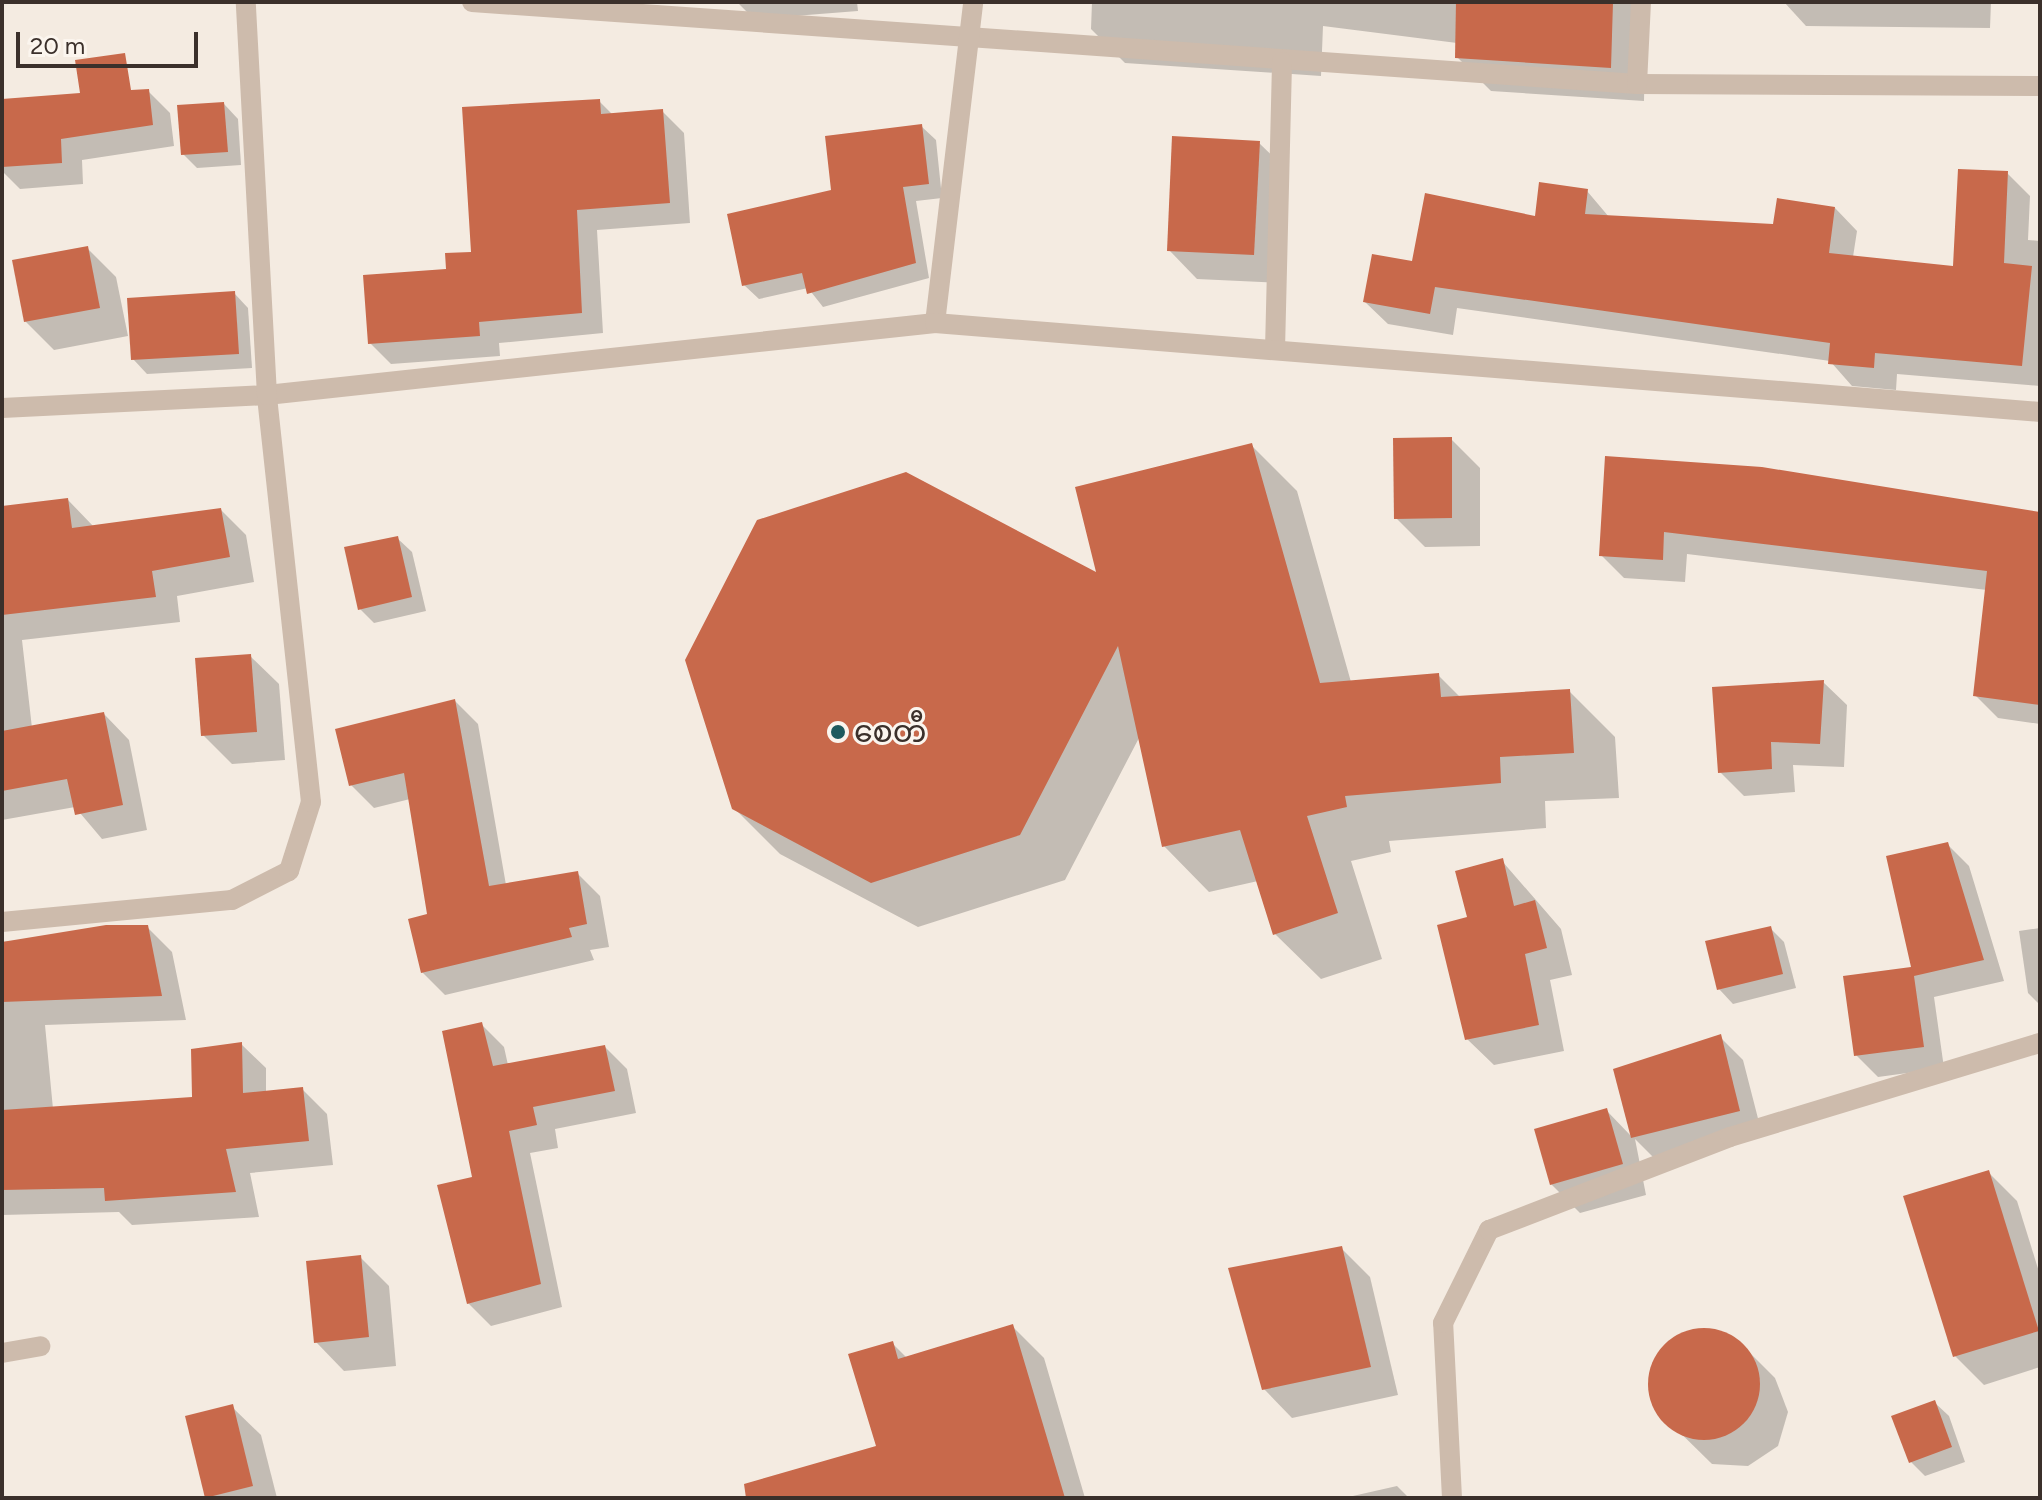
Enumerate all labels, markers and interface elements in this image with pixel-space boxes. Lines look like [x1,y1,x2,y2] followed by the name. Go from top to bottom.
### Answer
[20,16,202,66] scale bar
[30,31,85,60] text: 20 m
[854,714,926,750] place label: စေတီ
[829,723,847,741] marker: စေတီ

